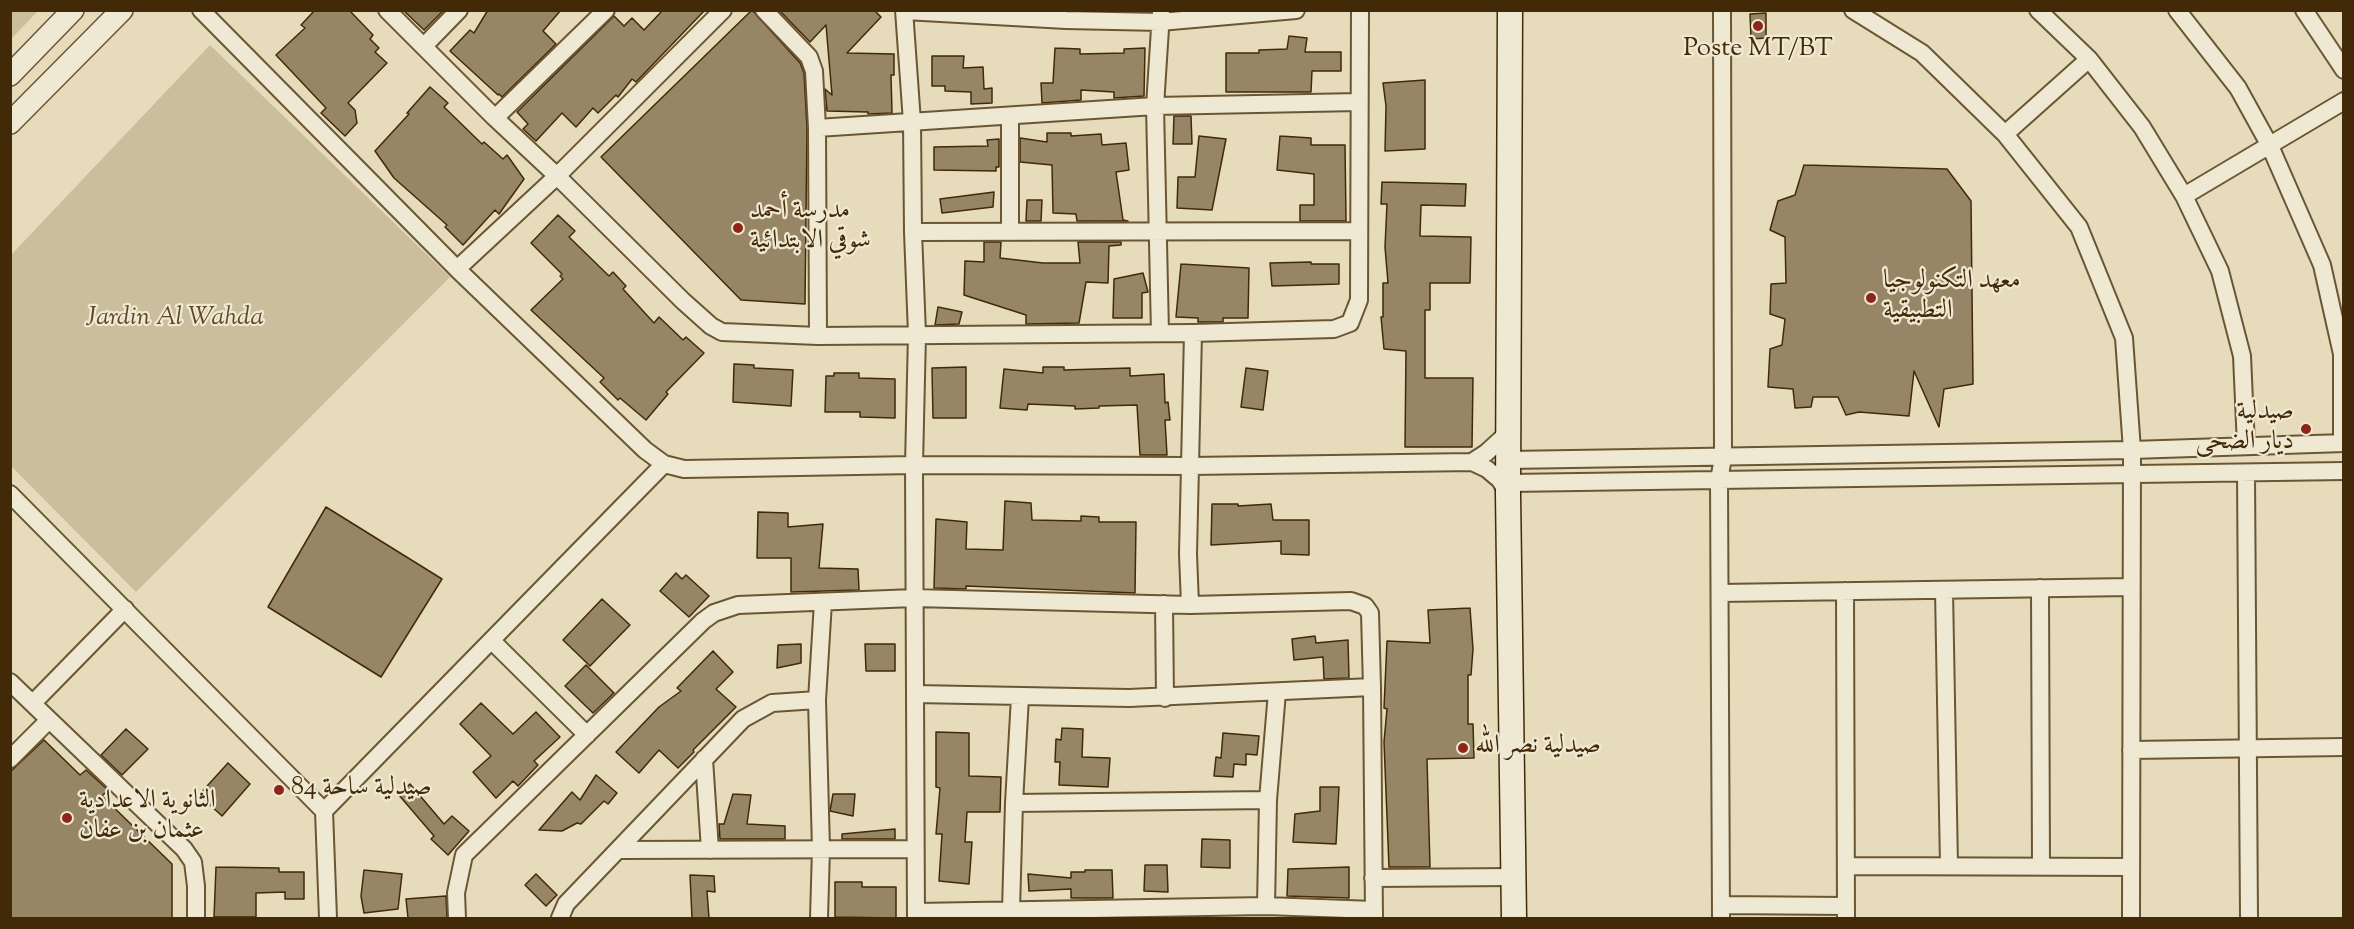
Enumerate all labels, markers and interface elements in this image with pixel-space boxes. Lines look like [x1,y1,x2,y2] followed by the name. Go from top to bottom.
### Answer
[1751,19,1765,33] marker: Poste MT/BT
[1683,35,1833,67] place label: Poste MT/BT
[750,197,871,258] place label: مدرسة أحمد شوقي الابتدائية
[731,221,745,235] marker: مدرسة أحمد شوقي الابتدائية
[1883,267,2021,328] place label: معهد التكنولوجيا التطبيقية
[1864,291,1878,305] marker: معهد التكنولوجيا التطبيقية
[86,304,264,336] park label: Jardin Al Wahda
[2195,398,2294,460] place label: صيدلية ديار الضحى
[2299,422,2313,436] marker: صيدلية ديار الضحى
[1475,732,1601,764] place label: صيدلية نصر الله
[1456,741,1470,755] marker: صيدلية نصر الله
[291,774,432,806] place label: صيدلية ساحة 84
[272,783,286,797] marker: صيدلية ساحة 84
[79,787,216,849] place label: الثانوية الاعدادية عثمان بن عفان
[60,811,74,825] marker: الثانوية الاعدادية عثمان بن عفان

